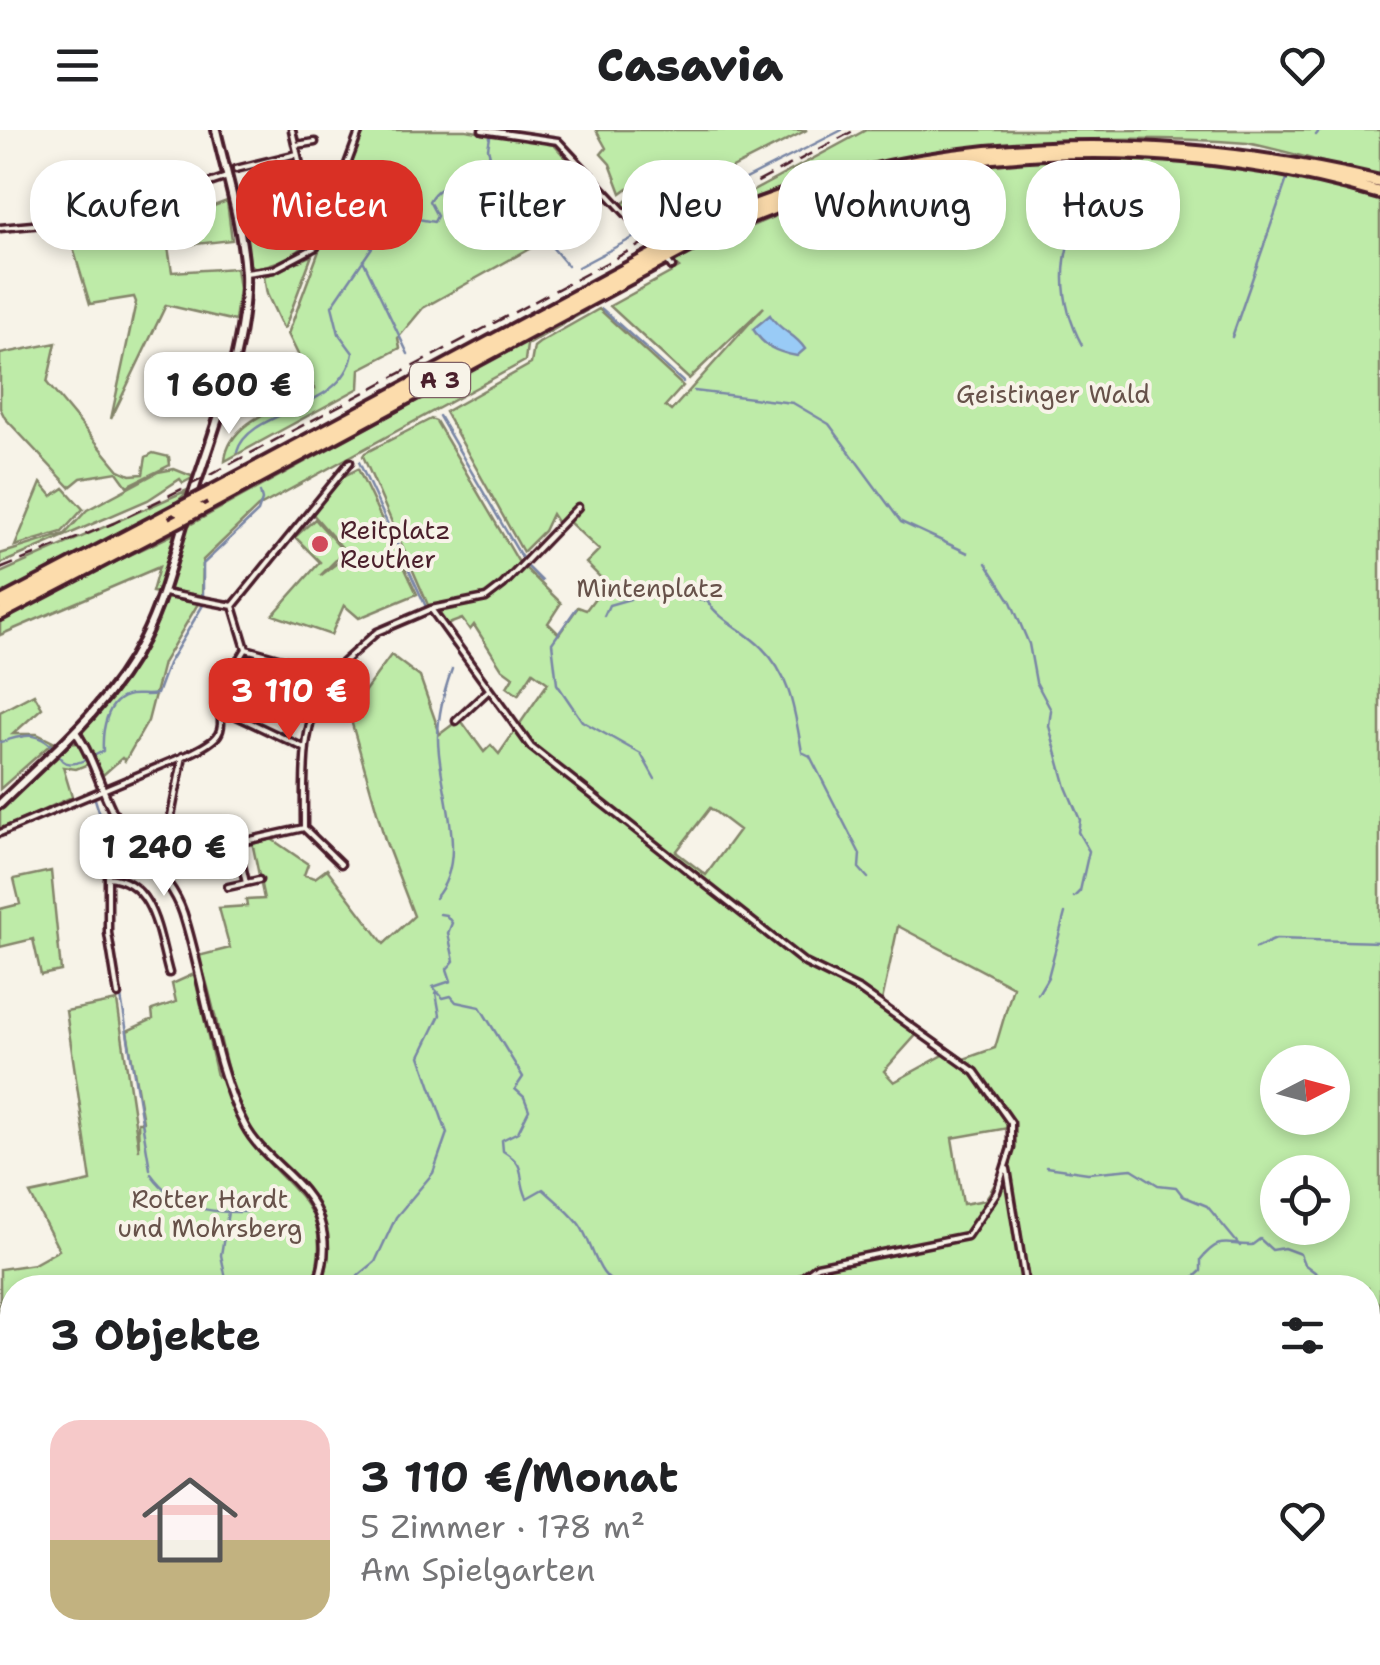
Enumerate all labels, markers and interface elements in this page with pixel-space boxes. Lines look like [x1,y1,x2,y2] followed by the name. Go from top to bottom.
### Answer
[597,35,783,95] text: Casavia
[50,38,105,93] icon: menu
[1275,38,1330,93] icon: heart
[30,160,216,250] chip: Kaufen
[236,160,423,250] chip: Mieten
[443,160,602,250] chip: Filter
[622,160,758,250] chip: Neu
[778,160,1006,250] chip: Wohnung
[1026,160,1180,250] chip: Haus
[137,352,321,437] pin: 1 600 €
[166,363,292,406] text: 1 600 €
[410,363,470,397] road number: A 3
[956,377,1150,411] park label: Geistinger Wald
[340,513,450,576] place label: Reitplatz Reuther
[309,533,331,555] marker: Reitplatz Reuther
[576,571,724,605] park label: Mintenplatz
[197,658,381,743] pin: 3 110 €
[231,669,347,712] text: 3 110 €
[72,814,256,899] pin: 1 240 €
[102,825,226,868] text: 1 240 €
[1260,1045,1350,1135] north arrow
[1260,1045,1350,1245] map controls
[1260,1155,1350,1245] button: locate
[118,1182,302,1245] park label: Rotter Hardt und Mohrsberg
[50,1307,261,1363] text: 3 Objekte
[1275,1308,1330,1363] icon: filters
[360,1449,678,1505] text: 3 110 €/Monat
[130,1460,250,1580] icon: home
[1275,1493,1330,1548] icon: heart
[360,1505,645,1548] text: 5 Zimmer · 178 m²
[360,1548,595,1591] text: Am Spielgarten

